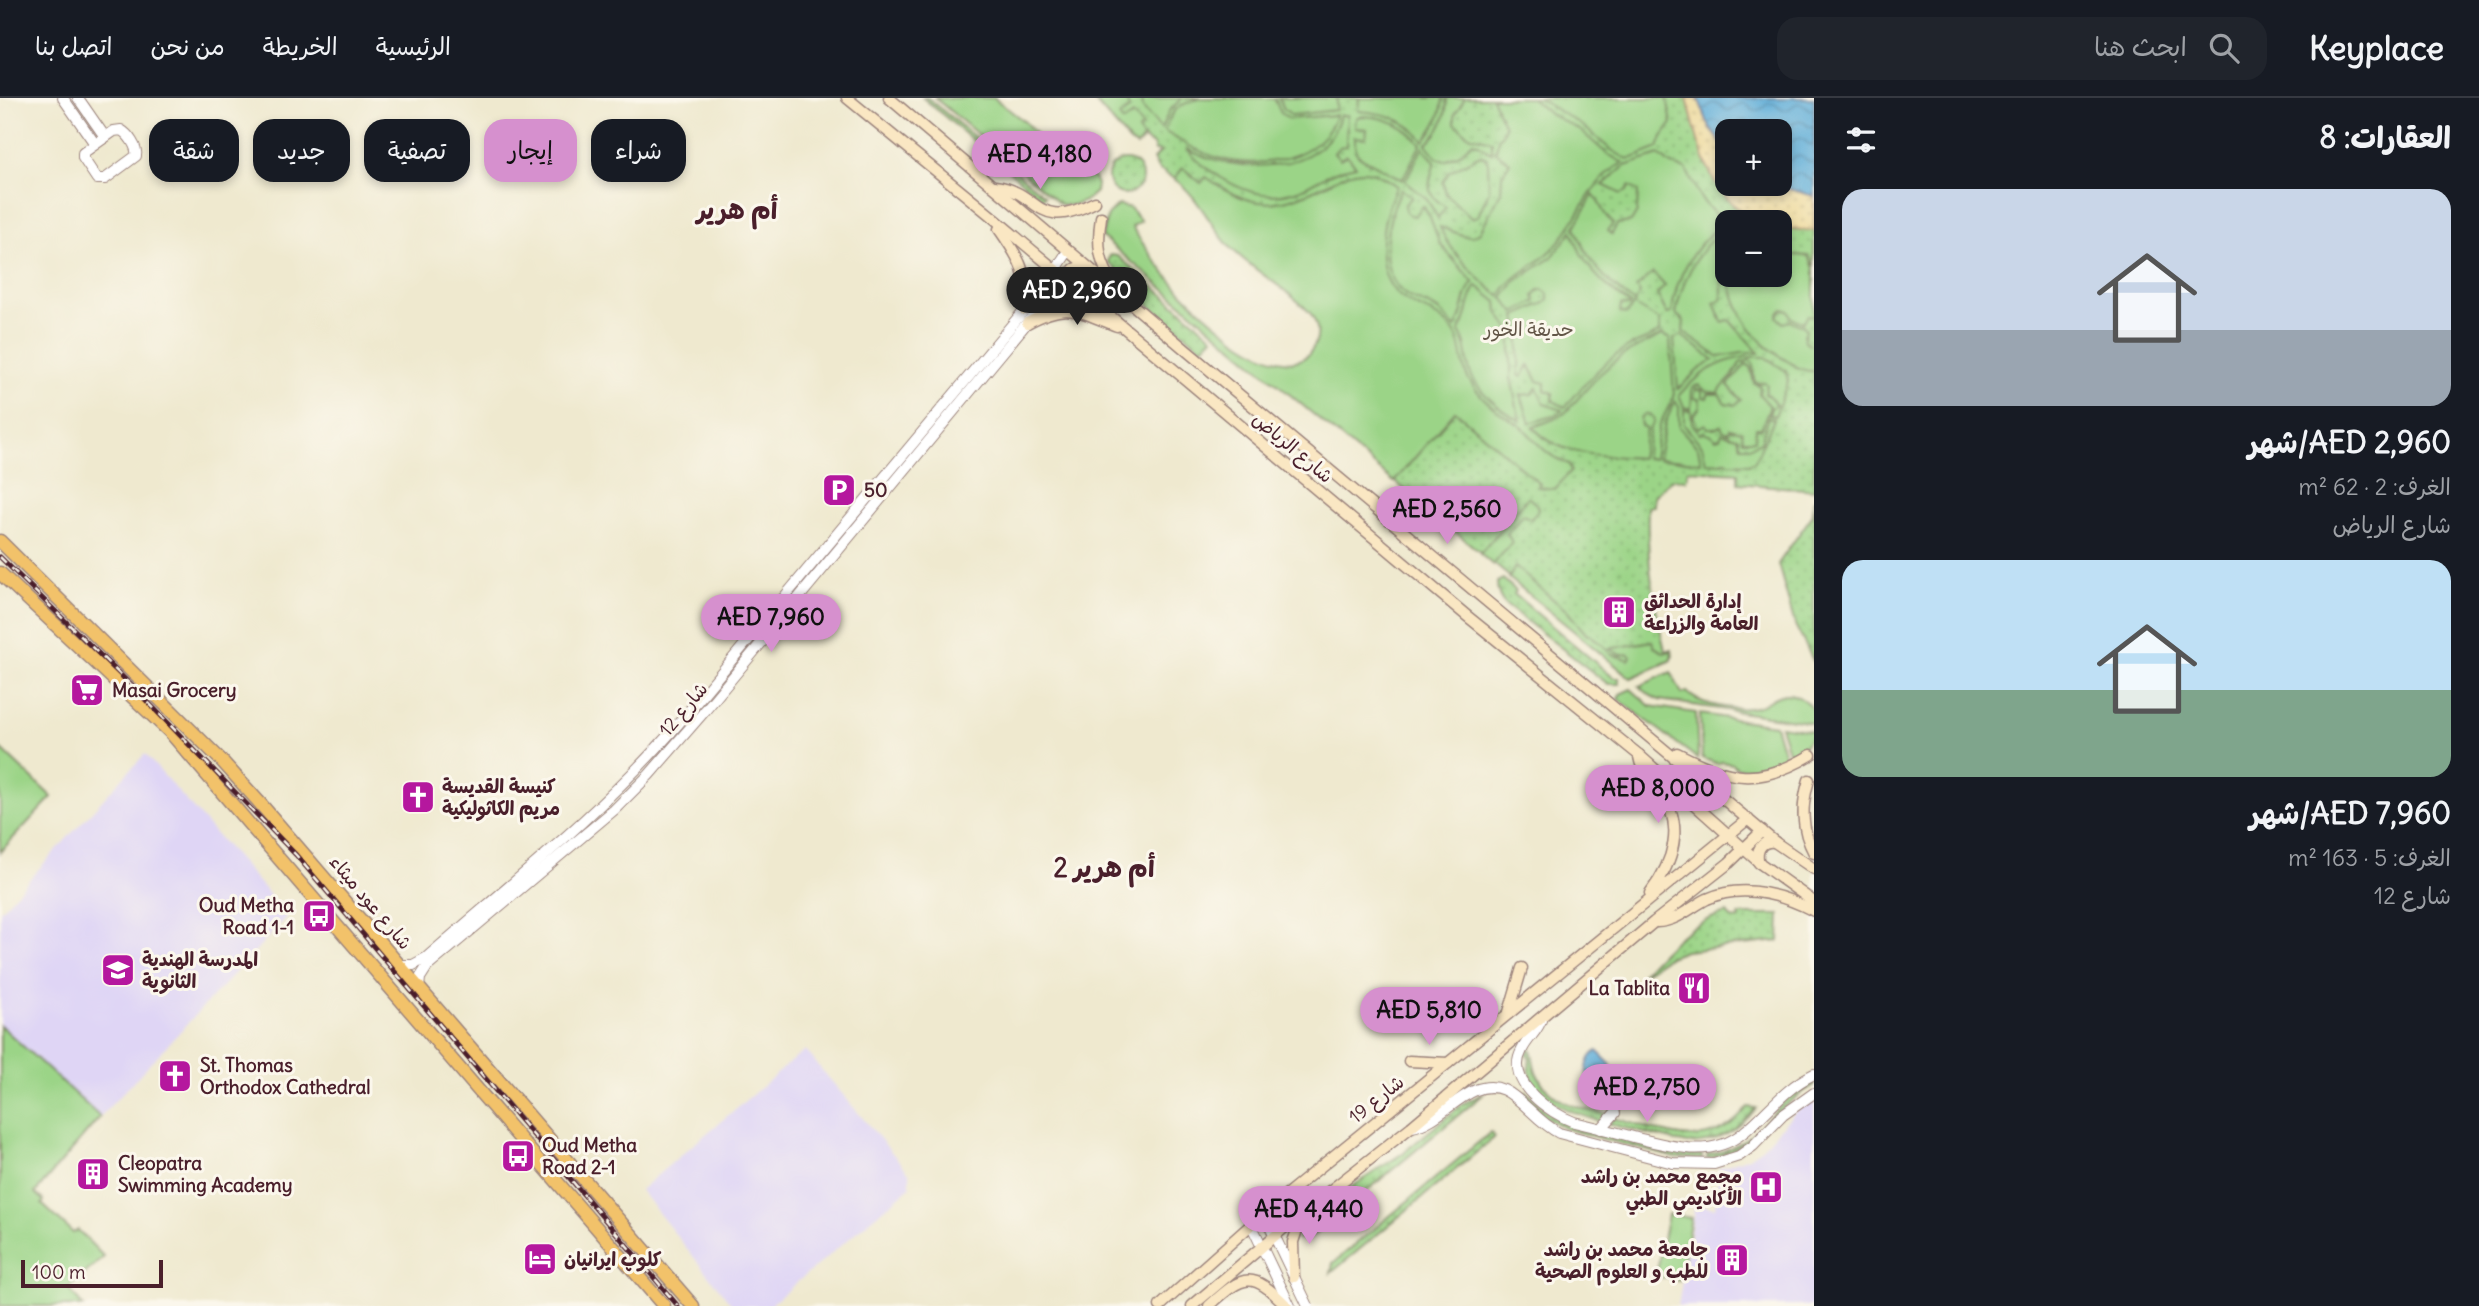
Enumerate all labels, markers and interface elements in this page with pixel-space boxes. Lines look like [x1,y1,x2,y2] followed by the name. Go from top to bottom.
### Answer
[1777,17,2267,80] search box
[2309,27,2444,69] text: Keyplace
[2205,29,2243,67] icon: search
[2094,30,2187,63] text: ابحث هنا
[35,31,113,61] text: اتصل بنا
[151,31,225,61] text: من نحن
[263,31,338,61] text: الخريطة
[376,31,451,61] text: الرئيسية
[2319,118,2451,156] text: العقارات: 8
[149,119,239,182] chip: شقة
[253,119,350,182] chip: جديد
[364,119,470,182] chip: تصفية
[484,119,577,182] chip: إيجار
[591,119,686,182] chip: شراء
[1715,119,1792,287] map controls
[1715,119,1792,196] button: +
[1842,121,1880,159] icon: filters
[960,132,1120,191] pin: AED 4,180
[988,139,1092,168] text: AED 4,180
[694,193,778,230] district label: أم هرير
[1715,210,1792,287] button: −
[2084,235,2210,361] icon: home
[997,268,1157,327] pin: AED 2,960
[1022,275,1132,304] text: AED 2,960
[1482,317,1574,342] park label: حديقة الخور
[1246,406,1338,489] street label: شارع الرياض
[2248,423,2451,461] text: AED 2,960/شهر
[820,471,858,509] parking icon: 50
[2298,472,2451,501] text: الغرف: 2 · 62 m²
[864,478,887,502] place label: 50
[1367,486,1527,546] pin: AED 2,560
[1392,494,1502,523] text: AED 2,560
[2332,510,2451,539] text: شارع الرياض
[1644,589,1758,635] place label: إدارة الحدائق العامة والزراعة
[1600,593,1638,631] building icon: إدارة الحدائق العامة والزراعة
[691,594,851,654] pin: AED 7,960
[717,602,825,631] text: AED 7,960
[2084,606,2210,732] icon: home
[68,671,106,709] supermarket icon: Masai Grocery
[653,677,714,742] street label: شارع 12
[112,678,237,702] place label: Masai Grocery
[1578,766,1738,825] pin: AED 8,000
[1601,773,1715,802] text: AED 8,000
[442,774,560,823] place label: كنيسة القديسة مريم الكاثوليكية
[399,778,437,816] church icon: كنيسة القديسة مريم الكاثوليكية
[2250,794,2451,832] text: AED 7,960/شهر
[2288,843,2451,872] text: الغرف: 5 · 163 m²
[323,850,418,956] street label: شارع عود ميثاء
[1053,851,1155,888] district label: أم هرير 2
[2374,881,2451,910] text: شارع 12
[199,893,294,939] place label: Oud Metha Road 1-1
[300,897,338,935] bus stop icon: Oud Metha Road 1-1
[142,947,258,995] place label: المدرسة الهندية الثانوية
[99,951,137,989] school or university icon: المدرسة الهندية الثانوية
[1675,969,1713,1007] restaurant icon: La Tablita
[1589,976,1670,1000] place label: La Tablita
[1349,988,1509,1047] pin: AED 5,810
[1376,995,1482,1024] text: AED 5,810
[200,1053,371,1099] place label: St. Thomas Orthodox Cathedral
[156,1057,194,1095] church icon: St. Thomas Orthodox Cathedral
[1567,1065,1727,1124] pin: AED 2,750
[1344,1070,1410,1130] street label: شارع 19
[1593,1072,1701,1101] text: AED 2,750
[542,1133,637,1179] place label: Oud Metha Road 2-1
[499,1137,537,1175] bus stop icon: Oud Metha Road 2-1
[118,1151,292,1197] place label: Cleopatra Swimming Academy
[74,1155,112,1193] building icon: Cleopatra Swimming Academy
[1581,1164,1742,1215] place label: مجمع محمد بن راشد الأكاديمي الطبي
[1747,1168,1785,1206] hospital icon: مجمع محمد بن راشد الأكاديمي الطبي
[1229,1186,1389,1246] pin: AED 4,440
[1254,1194,1364,1223] text: AED 4,440
[1535,1237,1708,1286] place label: جامعة محمد بن راشد للطب و العلوم الصحية
[521,1240,559,1278] hotel icon: كلوپ ايرانيان
[1713,1241,1751,1279] building icon: جامعة محمد بن راشد للطب و العلوم الصحية
[564,1247,662,1272] place label: كلوپ ايرانيان
[21,1257,163,1289] scale bar
[32,1260,86,1284] text: 100 m

